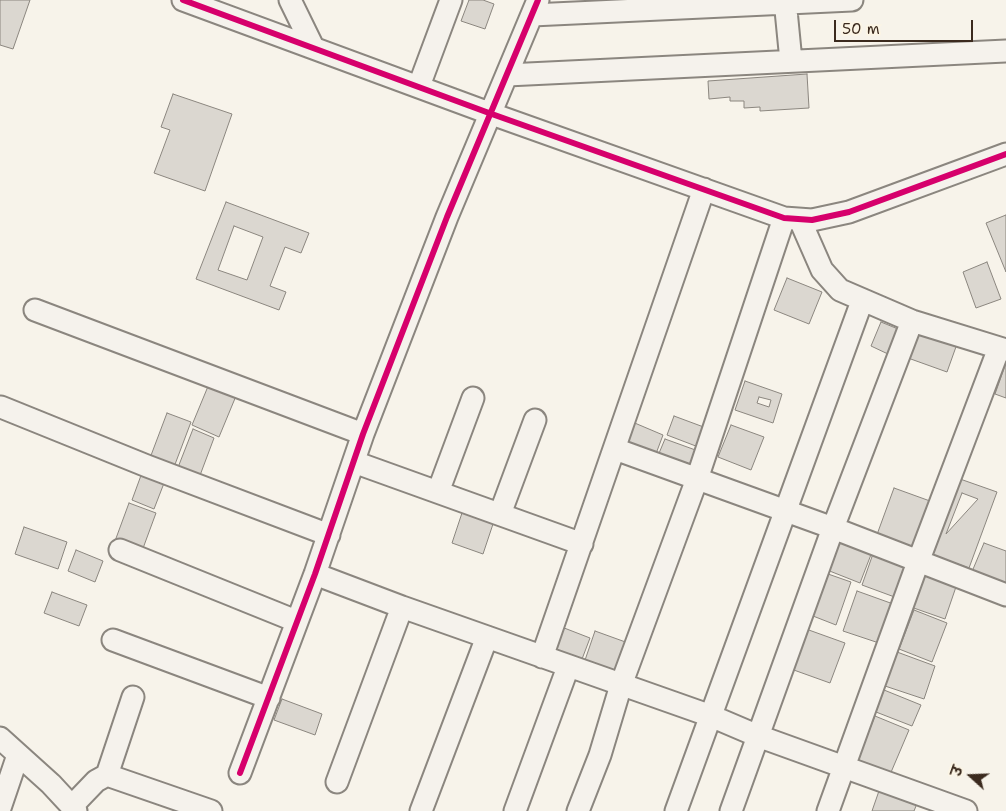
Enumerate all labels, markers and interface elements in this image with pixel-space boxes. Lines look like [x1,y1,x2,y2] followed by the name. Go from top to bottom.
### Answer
[836,10,975,42] scale bar
[842,19,880,39] text: 50 m
[946,751,996,801] north arrow
[947,763,967,778] text: उ

